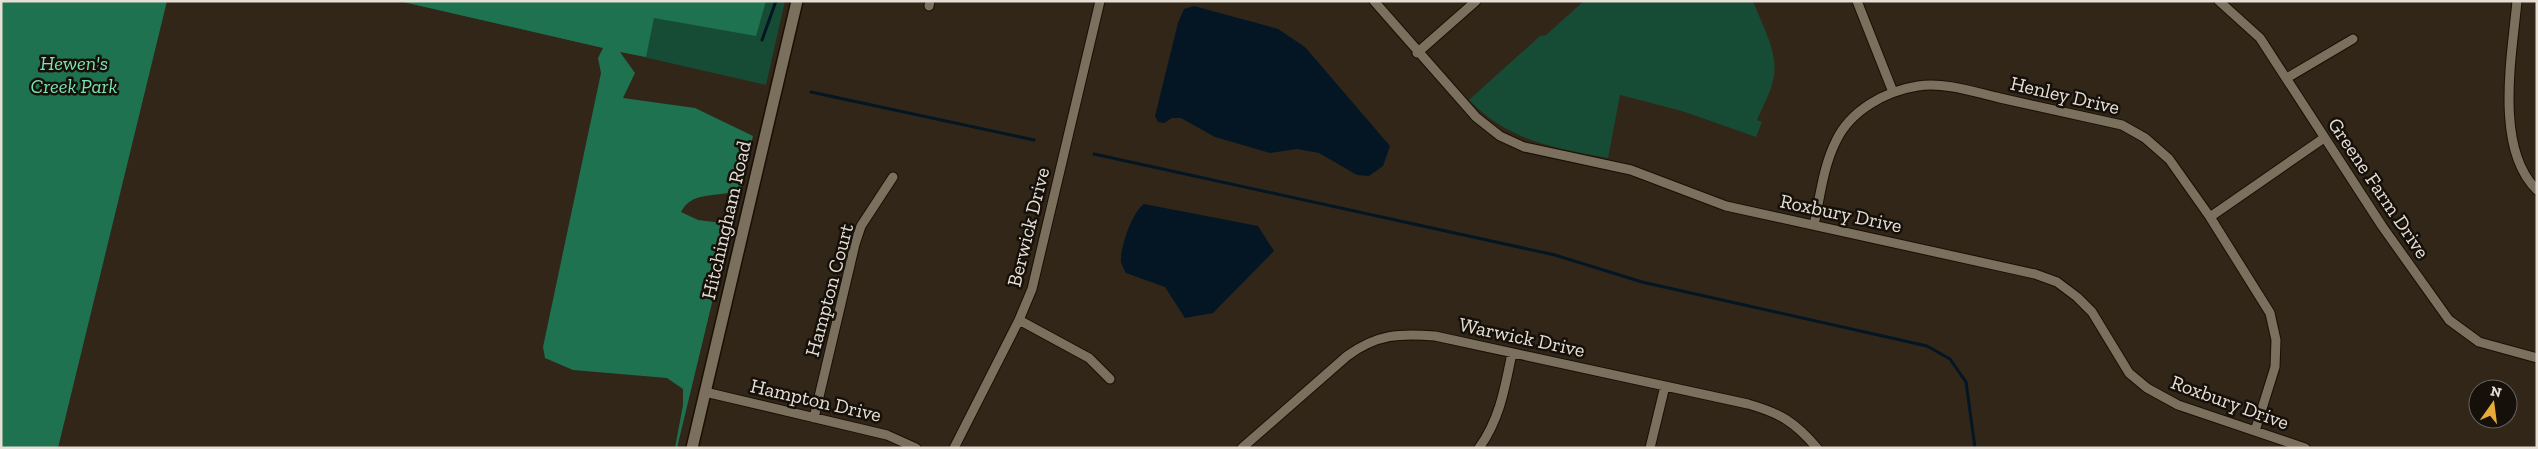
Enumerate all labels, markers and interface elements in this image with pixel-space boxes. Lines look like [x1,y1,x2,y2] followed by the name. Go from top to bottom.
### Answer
[31,51,117,98] park label: Hewen's Creek Park
[2008,71,2122,119] street label: Henley Drive
[2323,113,2435,263] street label: Greene Farm Drive
[696,138,756,302] street label: Hitchingham Road
[1002,165,1054,289] street label: Berwick Drive
[1778,188,1904,238] street label: Roxbury Drive
[800,220,858,359] street label: Hampton Court
[1457,312,1587,362] street label: Warwick Drive
[2168,370,2292,434] street label: Roxbury Drive
[748,373,884,427] street label: Hampton Drive
[2468,379,2518,429] north arrow
[2489,382,2504,401] text: N

